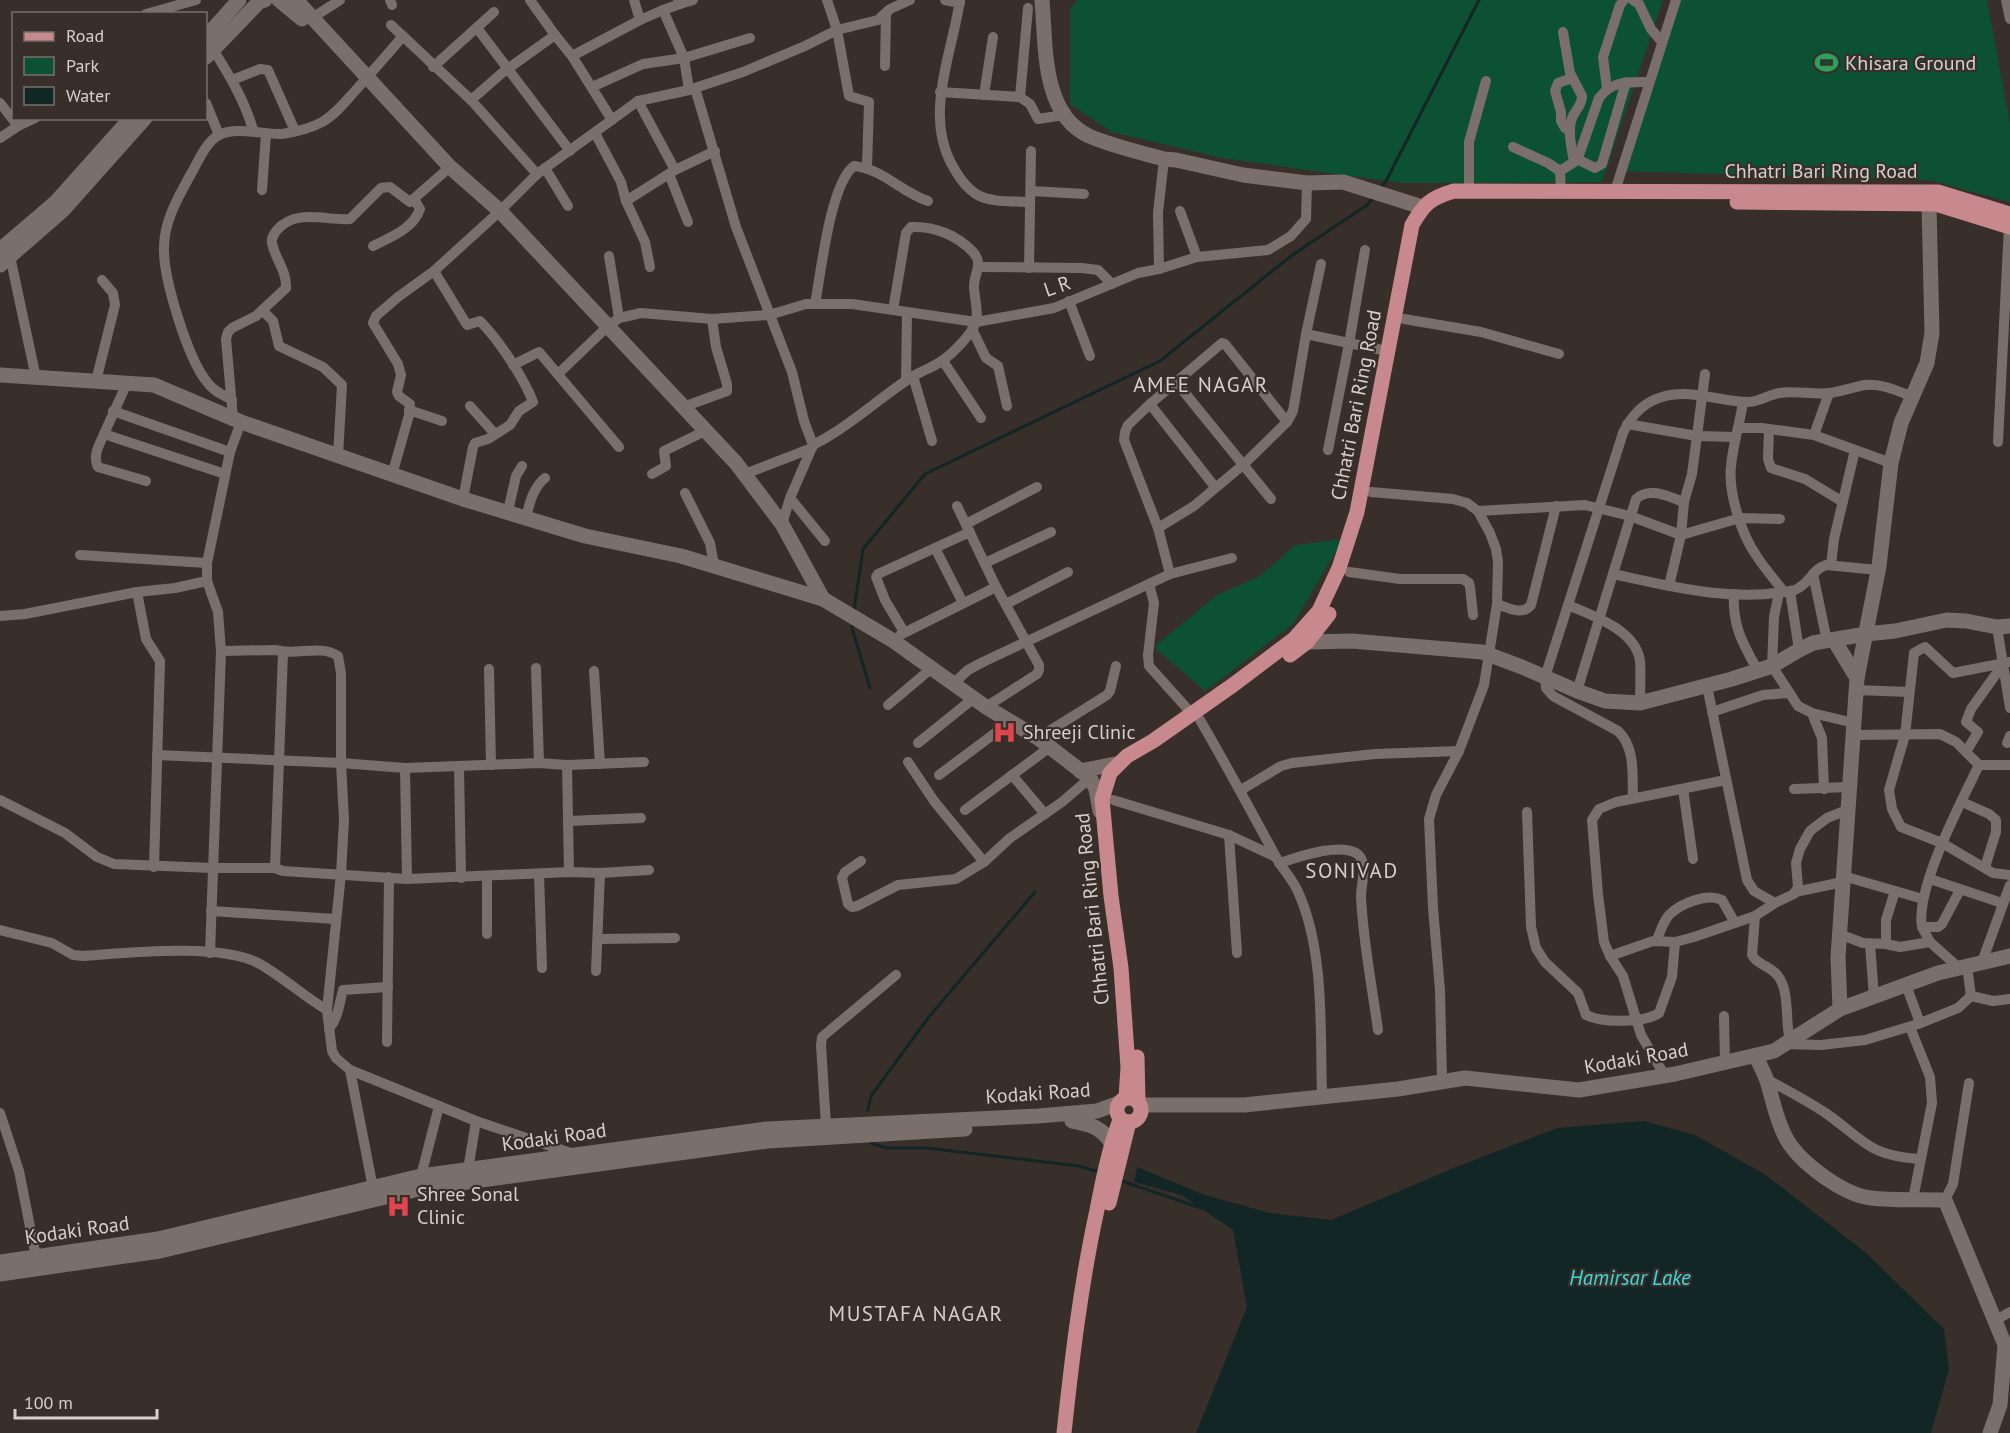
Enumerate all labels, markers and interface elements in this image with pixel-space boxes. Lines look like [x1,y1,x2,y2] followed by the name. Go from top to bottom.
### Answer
[12,12,207,120] legend
[66,24,104,47] text: Road
[1814,50,1840,76] sports icon: Khisara Ground
[1845,50,1976,76] place label: Khisara Ground
[66,54,99,77] text: Park
[66,84,110,107] text: Water
[1724,158,1918,184] street label: Chhatri Bari Ring Road
[1040,269,1074,303] street label: L R
[1325,308,1387,502] street label: Chhatri Bari Ring Road
[1133,371,1269,398] district label: AMEE NAGAR
[992,719,1018,745] hospital icon: Shreeji Clinic
[1023,719,1135,745] place label: Shreeji Clinic
[1069,812,1115,1006] street label: Chhatri Bari Ring Road
[1305,857,1399,884] district label: SONIVAD
[1582,1036,1690,1080] street label: Kodaki Road
[985,1076,1091,1110] street label: Kodaki Road
[500,1117,608,1157] street label: Kodaki Road
[417,1181,519,1230] place label: Shree Sonal Clinic
[386,1193,412,1219] hospital icon: Shree Sonal Clinic
[23,1210,131,1250] street label: Kodaki Road
[1569,1264,1691,1291] water label: Hamirsar Lake
[829,1300,1003,1327] district label: MUSTAFA NAGAR
[15,1382,158,1420] scale bar
[24,1391,73,1414] text: 100 m

